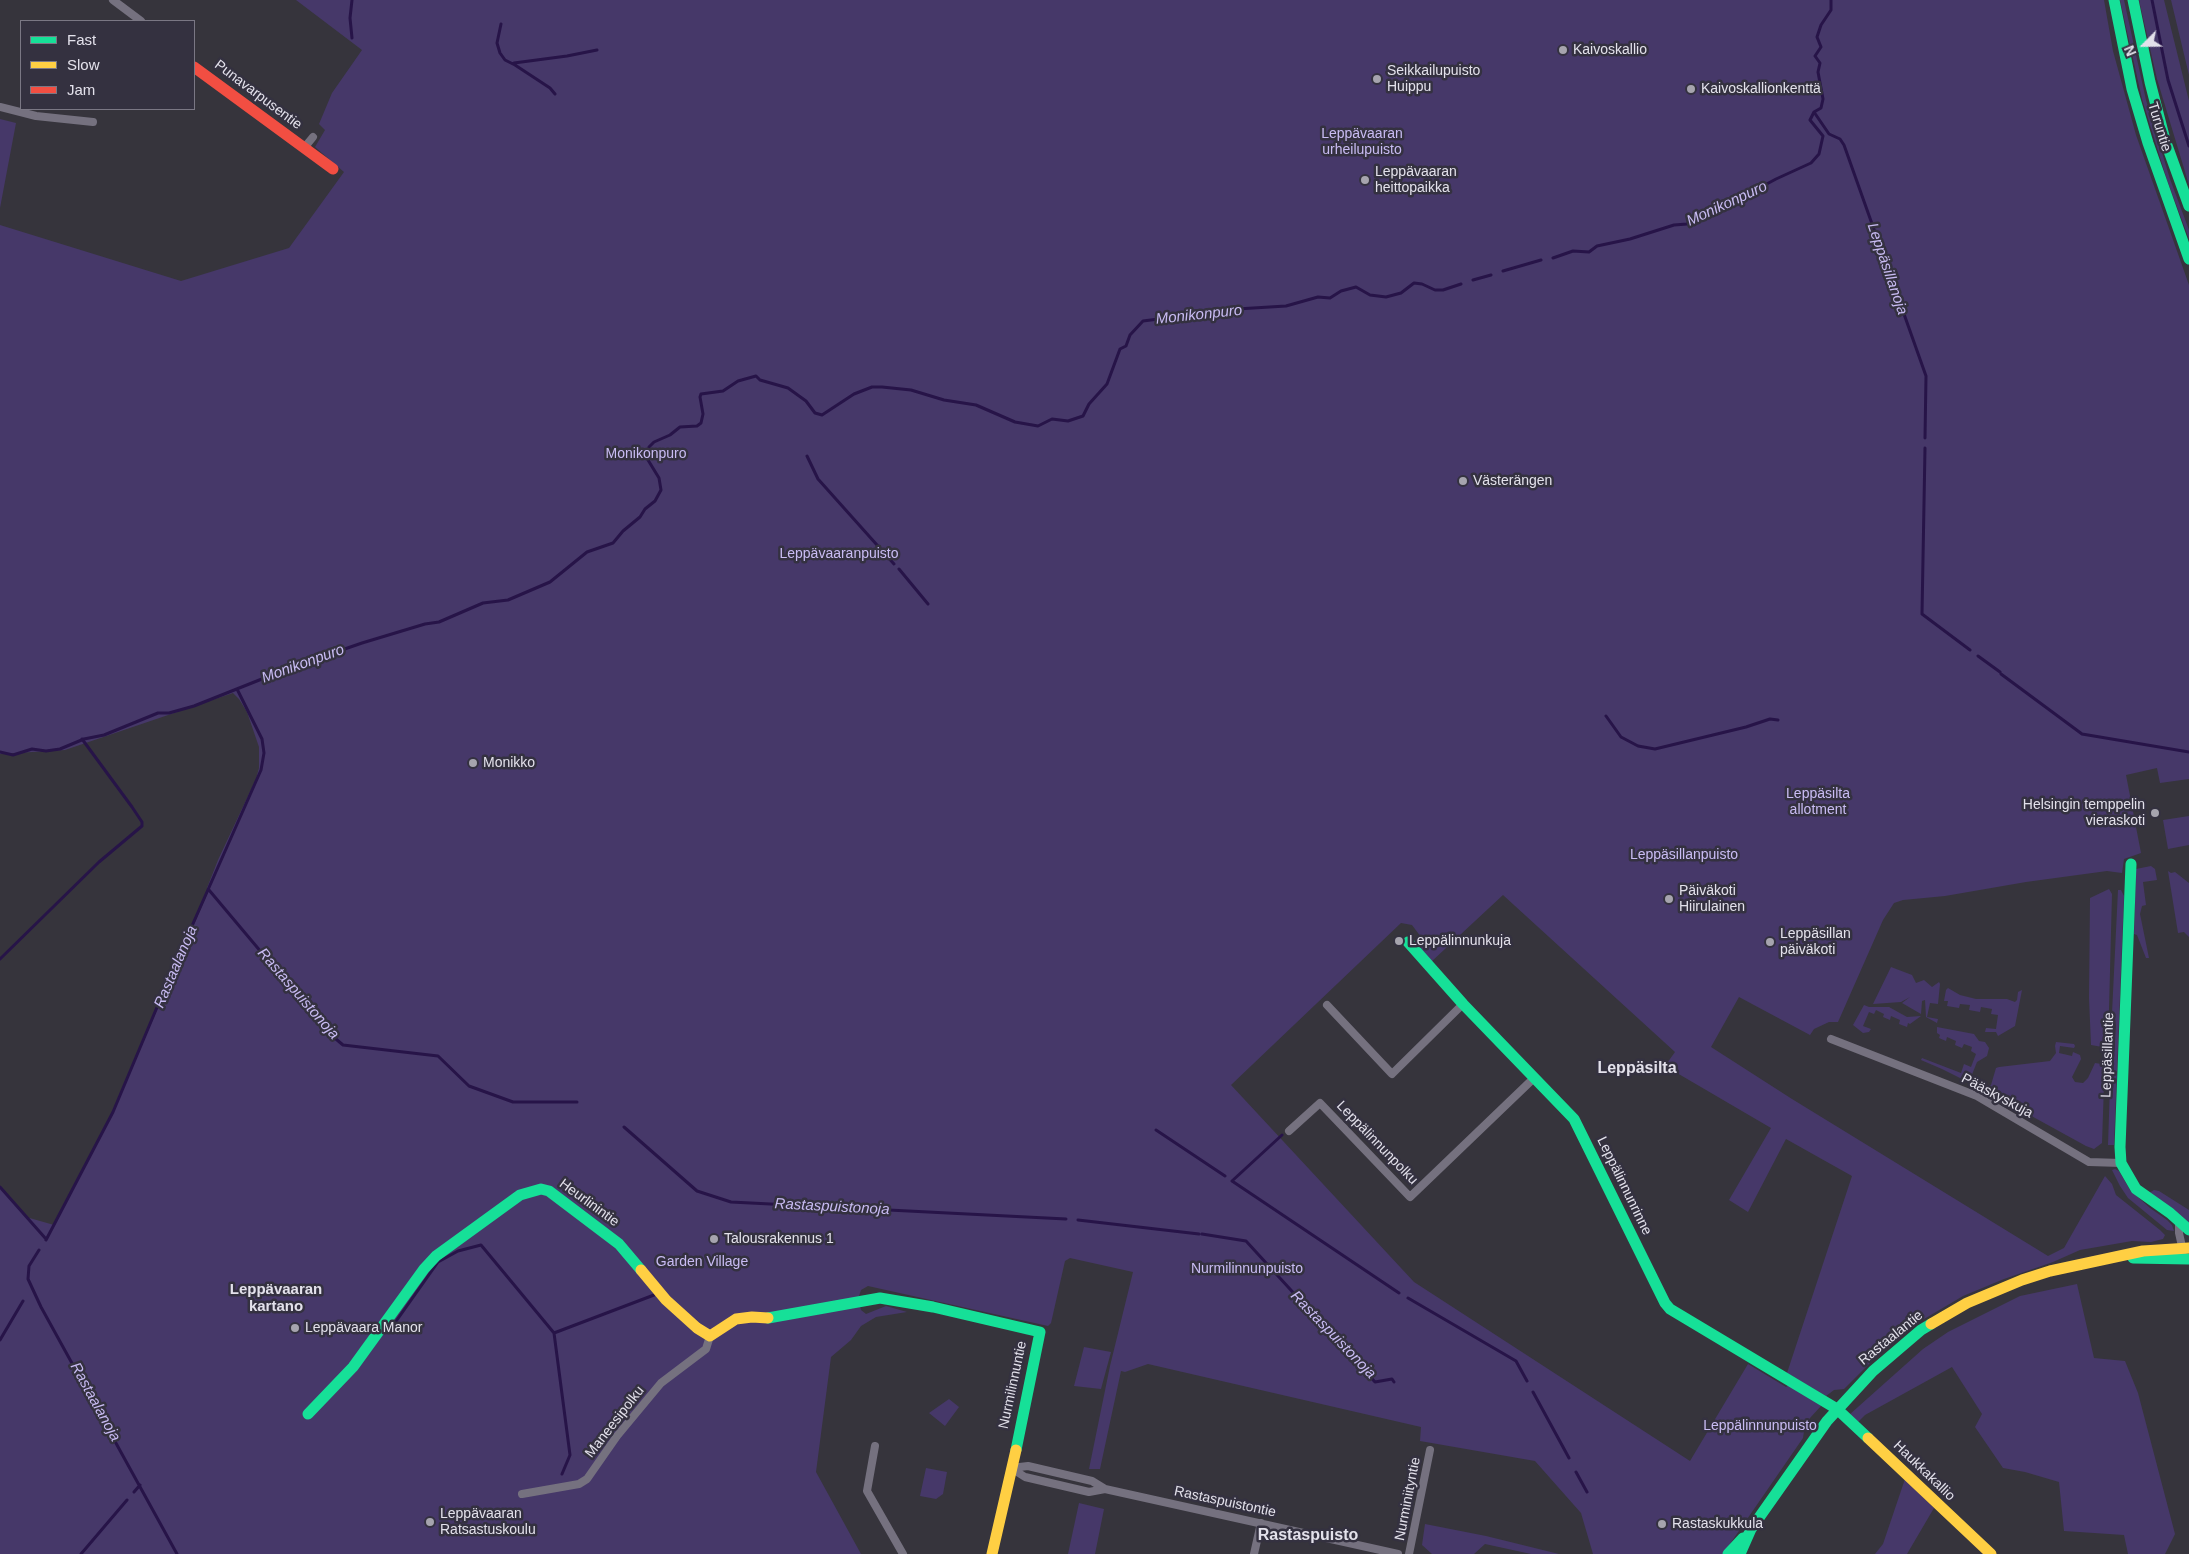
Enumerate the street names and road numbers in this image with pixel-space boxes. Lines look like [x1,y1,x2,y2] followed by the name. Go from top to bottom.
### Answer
[211,57,305,133] street label: Punavarpusentie
[2144,100,2174,154] street label: Turuntie
[2098,1012,2118,1098] street label: Leppäsillantie
[1958,1070,2036,1122] street label: Pääskyskuja
[1333,1098,1421,1188] street label: Leppälinnunpolku
[1593,1134,1655,1238] street label: Leppälinnunrinne
[556,1176,622,1230] street label: Heurlinintie
[1855,1307,1927,1369] street label: Rastaalantie
[995,1339,1031,1431] street label: Nurmilinnuntie
[582,1383,648,1461] street label: Maneesipolku
[1890,1437,1958,1505] street label: Haukkakallio
[1392,1456,1424,1542] street label: Nurminiityntie
[1173,1483,1277,1521] street label: Rastaspuistontie

